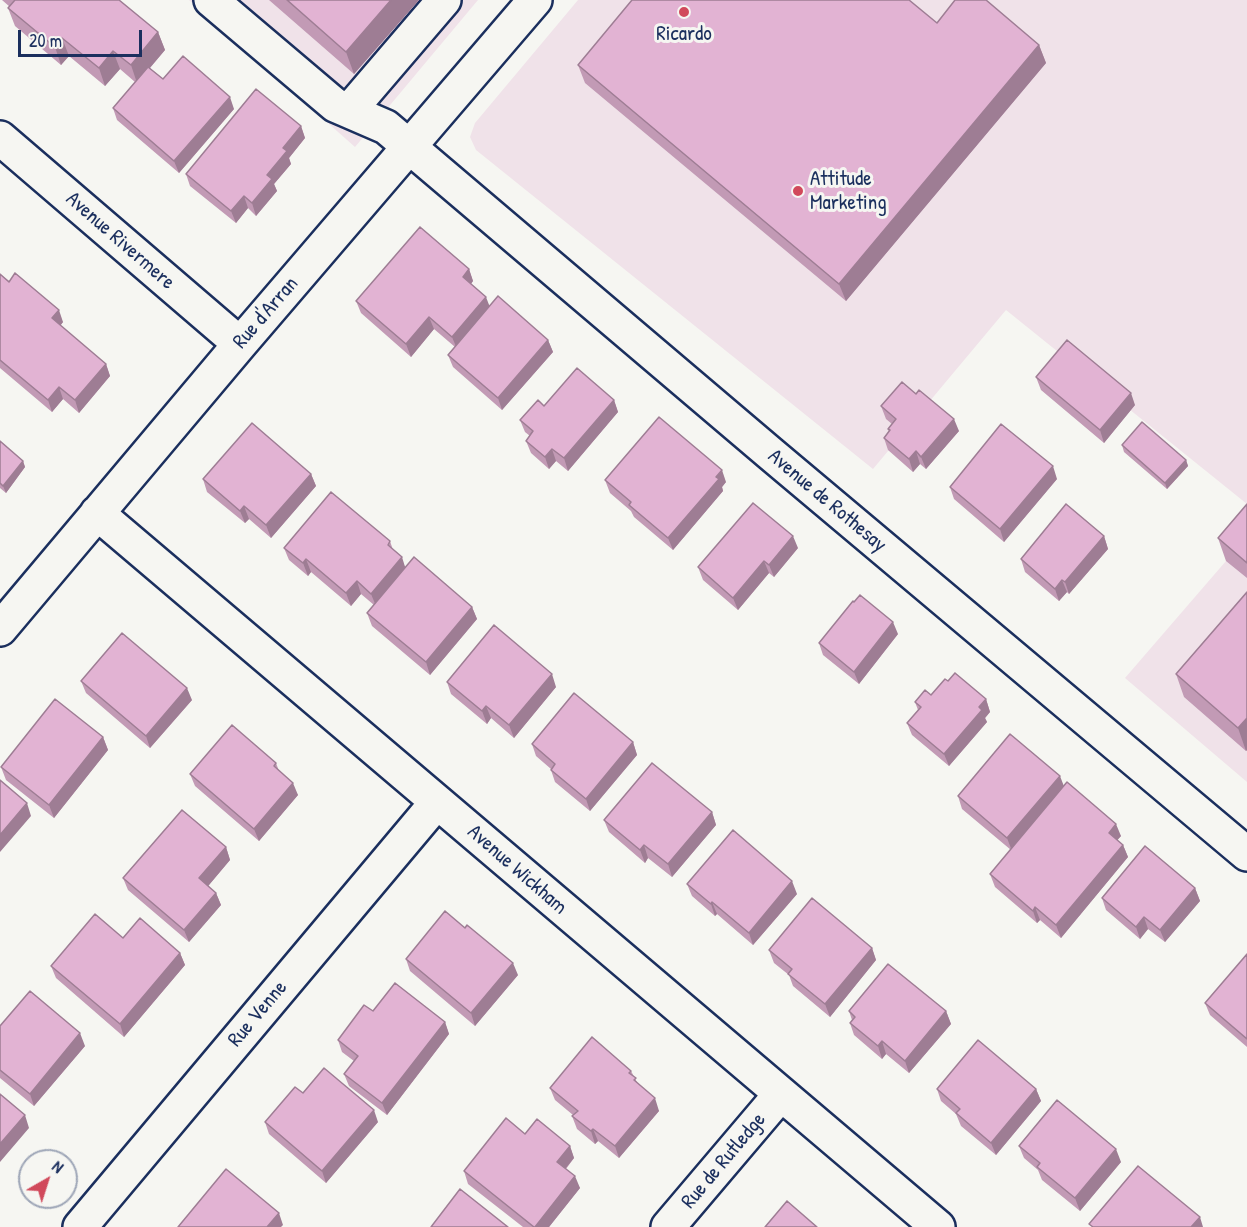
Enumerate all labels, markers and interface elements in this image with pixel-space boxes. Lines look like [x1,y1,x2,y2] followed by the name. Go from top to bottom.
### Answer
[677,5,691,19] marker: Ricardo
[21,18,146,56] scale bar
[656,21,712,47] place label: Ricardo
[29,28,62,53] text: 20 m
[810,166,887,216] place label: Attitude Marketing
[791,184,805,198] marker: Attitude Marketing
[60,187,180,295] street label: Avenue Rivermere
[228,272,304,354] street label: Rue d'Arran
[763,444,891,558] street label: Avenue de Rothesay
[462,820,572,920] street label: Avenue Wickham
[223,976,293,1052] street label: Rue Venne
[677,1108,771,1214] street label: Rue de Rutledge
[18,1149,78,1209] north arrow
[48,1155,68,1178] text: N

